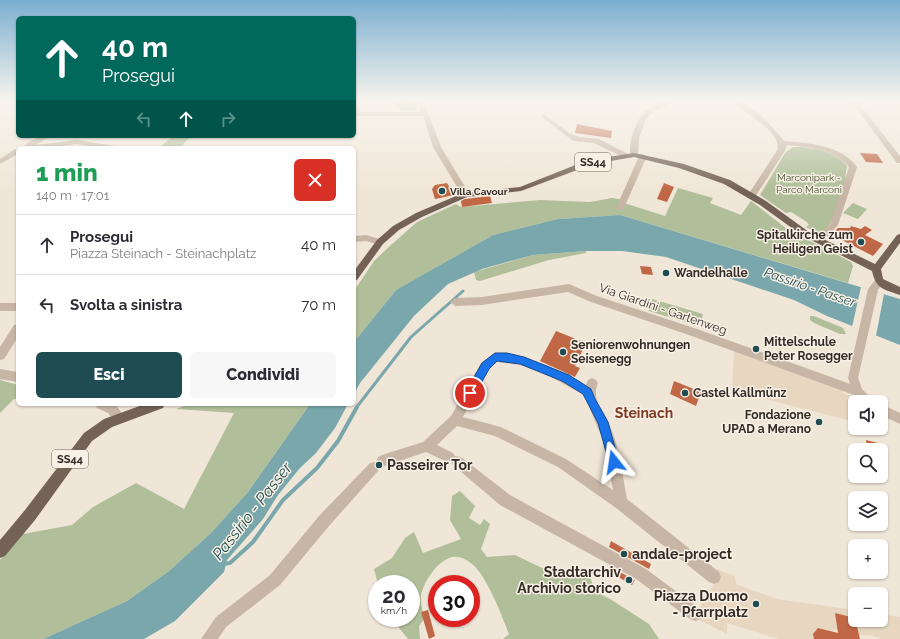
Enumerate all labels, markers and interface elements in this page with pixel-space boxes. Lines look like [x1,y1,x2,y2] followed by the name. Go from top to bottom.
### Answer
[102,31,168,64] text: 40 m
[36,32,88,84] icon: ahead
[102,65,175,86] text: Prosegui
[133,108,155,130] icon: left
[175,108,197,130] icon: ahead
[217,108,239,130] icon: right
[575,153,611,171] road number: SS44
[36,158,98,187] text: 1 min
[294,159,336,201] button: close
[776,172,842,195] park label: Marconipark - Parco Marconi
[437,186,447,196] marker: Villa Cavour
[450,186,508,197] place label: Villa Cavour
[36,188,109,203] text: 140 m · 17:01
[70,228,133,246] text: Prosegui
[757,228,853,256] place label: Spitalkirche zum Heiligen Geist
[36,234,58,256] icon: ahead
[301,236,336,254] text: 40 m
[856,237,866,247] marker: Spitalkirche zum Heiligen Geist
[70,246,256,261] text: Piazza Steinach - Steinachplatz
[762,264,858,310] water label: Passirio - Passer
[674,266,748,280] place label: Wandelhalle
[661,268,671,278] marker: Wandelhalle
[597,281,729,337] street label: Via Giardini - Gartenweg
[36,294,58,316] icon: left
[70,296,182,314] text: Svolta a sinistra
[301,296,336,314] text: 70 m
[764,335,853,363] place label: Mittelschule Peter Rosegger
[571,338,690,366] place label: Seniorenwohnungen Seisenegg
[751,344,761,354] marker: Mittelschule Peter Rosegger
[558,347,568,357] marker: Seniorenwohnungen Seisenegg
[36,352,182,398] button: Esci
[190,352,336,398] button: Condividi
[453,376,487,410] pin
[459,382,481,404] icon: arrive
[693,386,786,400] place label: Castel Kallmünz
[680,388,690,398] marker: Castel Kallmünz
[848,395,888,627] map controls
[848,395,888,435] button: sound
[615,405,673,421] district label: Steinach
[722,408,811,436] place label: Fondazione UPAD a Merano
[814,417,824,427] marker: Fondazione UPAD a Merano
[593,441,635,483] position arrow
[848,443,888,483] button: search
[52,450,88,468] road number: SS44
[387,457,473,473] place label: Passeirer Tor
[208,458,296,563] water label: Passirio - Passer
[374,460,384,470] marker: Passeirer Tor
[848,491,888,531] button: layers
[848,539,888,579] button: +
[632,546,733,562] place label: andale-project
[619,549,629,559] marker: andale-project
[517,564,622,596] place label: Stadtarchiv Archivio storico
[428,575,480,627] speed limit sign: 30
[624,575,634,585] marker: Stadtarchiv Archivio storico
[382,584,406,608] text: 20
[848,587,888,627] button: −
[654,588,749,620] place label: Piazza Duomo - Pfarrplatz
[751,599,761,609] marker: Piazza Duomo - Pfarrplatz
[381,605,407,616] text: km/h

